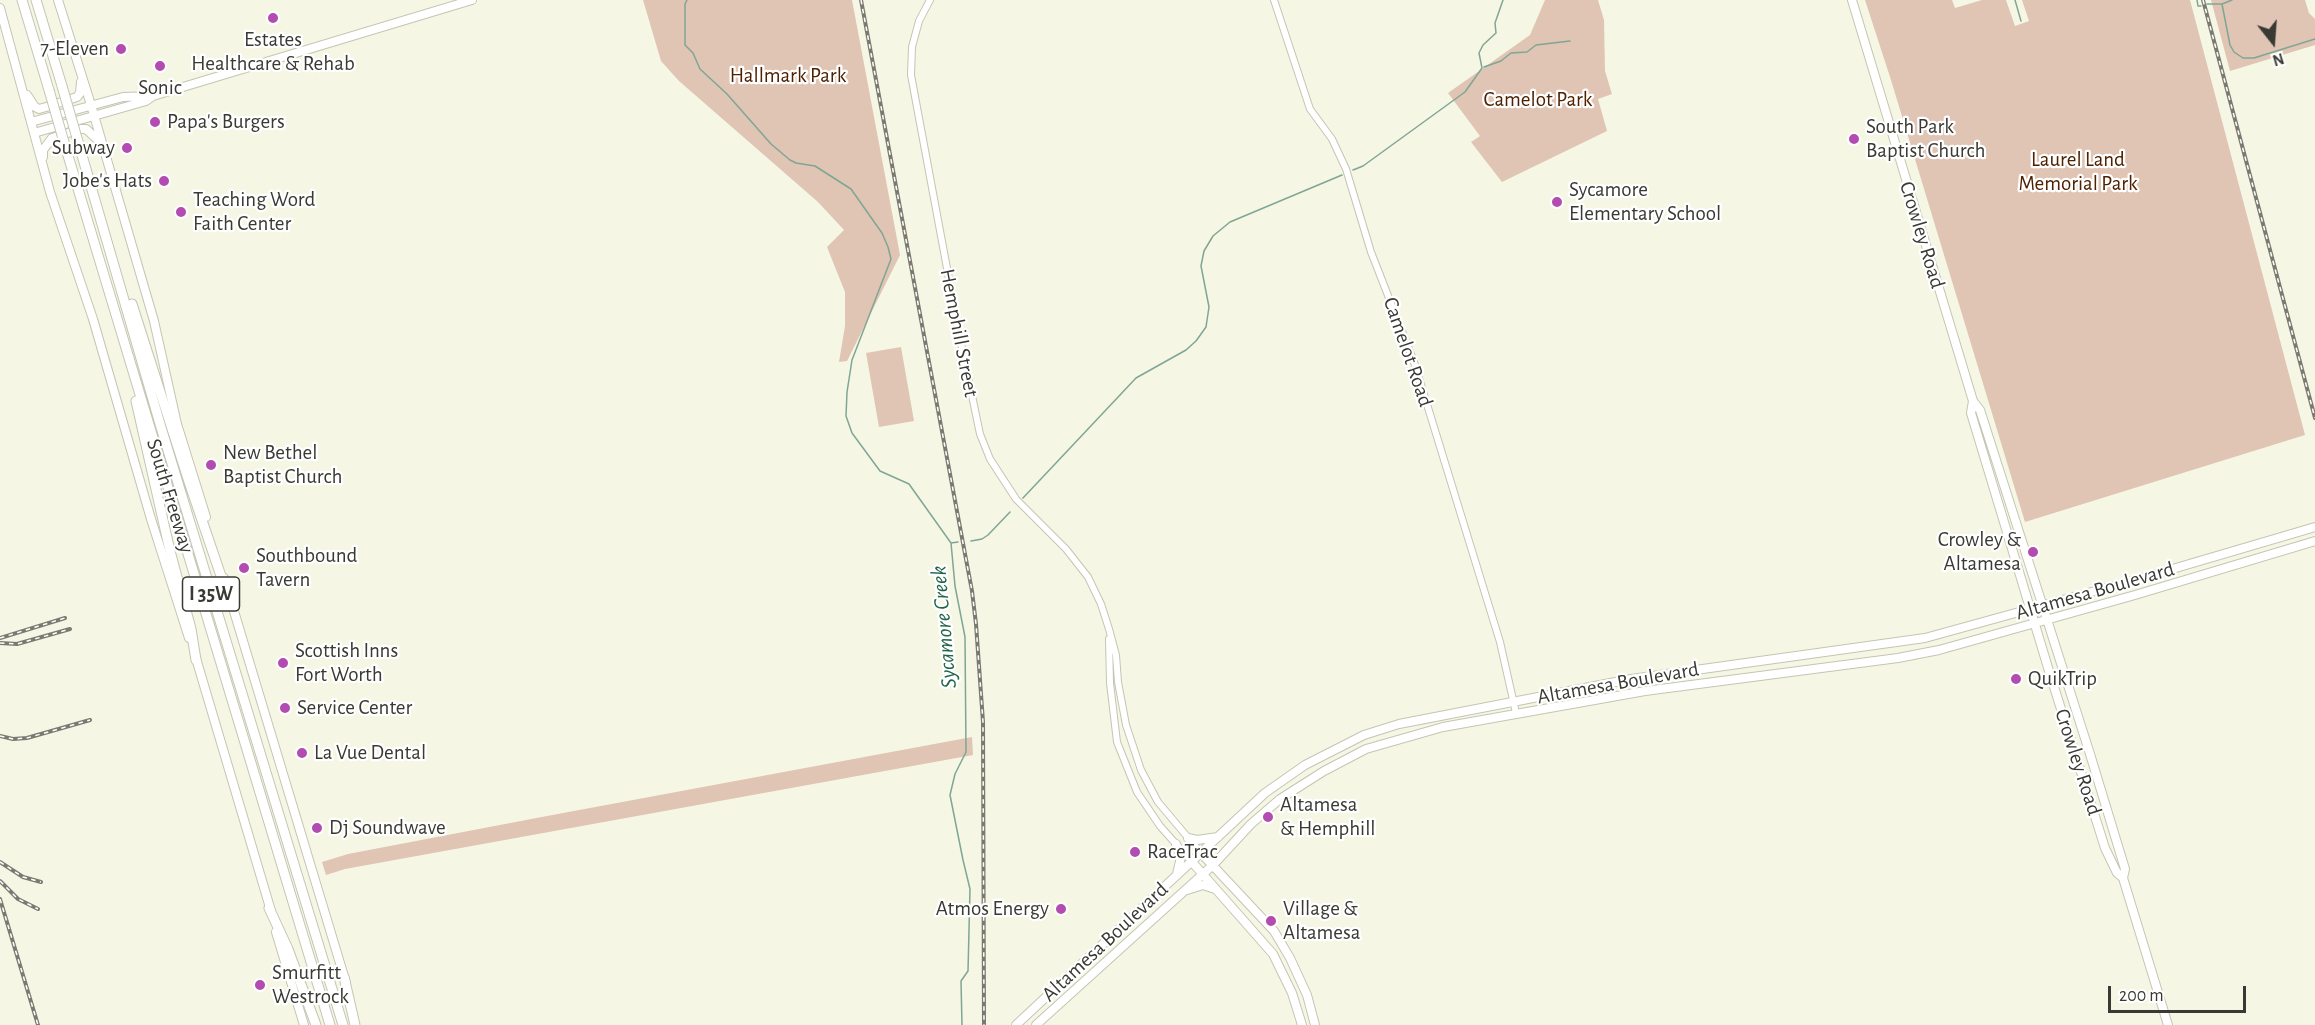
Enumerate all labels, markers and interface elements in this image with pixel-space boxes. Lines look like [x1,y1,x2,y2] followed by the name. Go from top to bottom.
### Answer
[266,11,280,25] marker: Estates Healthcare & Rehab
[2243,12,2303,72] north arrow
[191,27,355,77] place label: Estates Healthcare & Rehab
[40,36,109,62] place label: 7-Eleven
[114,42,128,56] marker: 7-Eleven
[2271,50,2286,68] text: N
[153,59,167,73] marker: Sonic
[730,63,846,89] park label: Hallmark Park
[138,75,182,101] place label: Sonic
[1484,87,1592,113] park label: Camelot Park
[167,109,285,135] place label: Papa's Burgers
[1866,114,1985,164] place label: South Park Baptist Church
[148,115,162,129] marker: Papa's Burgers
[1847,132,1861,146] marker: South Park Baptist Church
[52,135,115,161] place label: Subway
[120,141,134,155] marker: Subway
[2018,147,2138,197] park label: Laurel Land Memorial Park
[63,168,152,194] place label: Jobe's Hats
[157,174,171,188] marker: Jobe's Hats
[1569,177,1721,227] place label: Sycamore Elementary School
[1894,178,1950,292] street label: Crowley Road
[193,187,315,237] place label: Teaching Word Faith Center
[1550,195,1564,209] marker: Sycamore Elementary School
[174,205,188,219] marker: Teaching Word Faith Center
[934,267,984,399] street label: Hemphill Street
[1377,294,1439,410] street label: Camelot Road
[141,436,199,556] street label: South Freeway
[223,440,342,490] place label: New Bethel Baptist Church
[204,458,218,472] marker: New Bethel Baptist Church
[1938,527,2021,577] place label: Crowley & Altamesa
[256,543,357,593] place label: Southbound Tavern
[2026,545,2040,559] marker: Crowley & Altamesa
[2013,556,2177,626] street label: Altamesa Boulevard
[237,561,251,575] marker: Southbound Tavern
[925,564,963,690] water label: Sycamore Creek
[182,577,240,611] road number: I 35W
[295,638,398,688] place label: Scottish Inns Fort Worth
[276,656,290,670] marker: Scottish Inns Fort Worth
[1535,656,1701,710] street label: Altamesa Boulevard
[2028,666,2097,692] place label: QuikTrip
[2009,672,2023,686] marker: QuikTrip
[297,695,412,721] place label: Service Center
[278,701,292,715] marker: Service Center
[2049,706,2107,818] street label: Crowley Road
[314,740,426,766] place label: La Vue Dental
[295,746,309,760] marker: La Vue Dental
[1280,792,1376,842] place label: Altamesa & Hemphill
[1261,810,1275,824] marker: Altamesa & Hemphill
[329,815,446,841] place label: Dj Soundwave
[310,821,324,835] marker: Dj Soundwave
[1147,839,1218,865] place label: RaceTrac
[1128,845,1142,859] marker: RaceTrac
[1037,877,1173,1007] street label: Altamesa Boulevard
[936,896,1049,922] place label: Atmos Energy
[1283,896,1360,946] place label: Village & Altamesa
[1054,902,1068,916] marker: Atmos Energy
[1264,914,1278,928] marker: Village & Altamesa
[272,960,349,1010] place label: Smurfitt Westrock
[2111,974,2249,1012] scale bar
[253,978,267,992] marker: Smurfitt Westrock
[2119,987,2164,1005] text: 200 m

